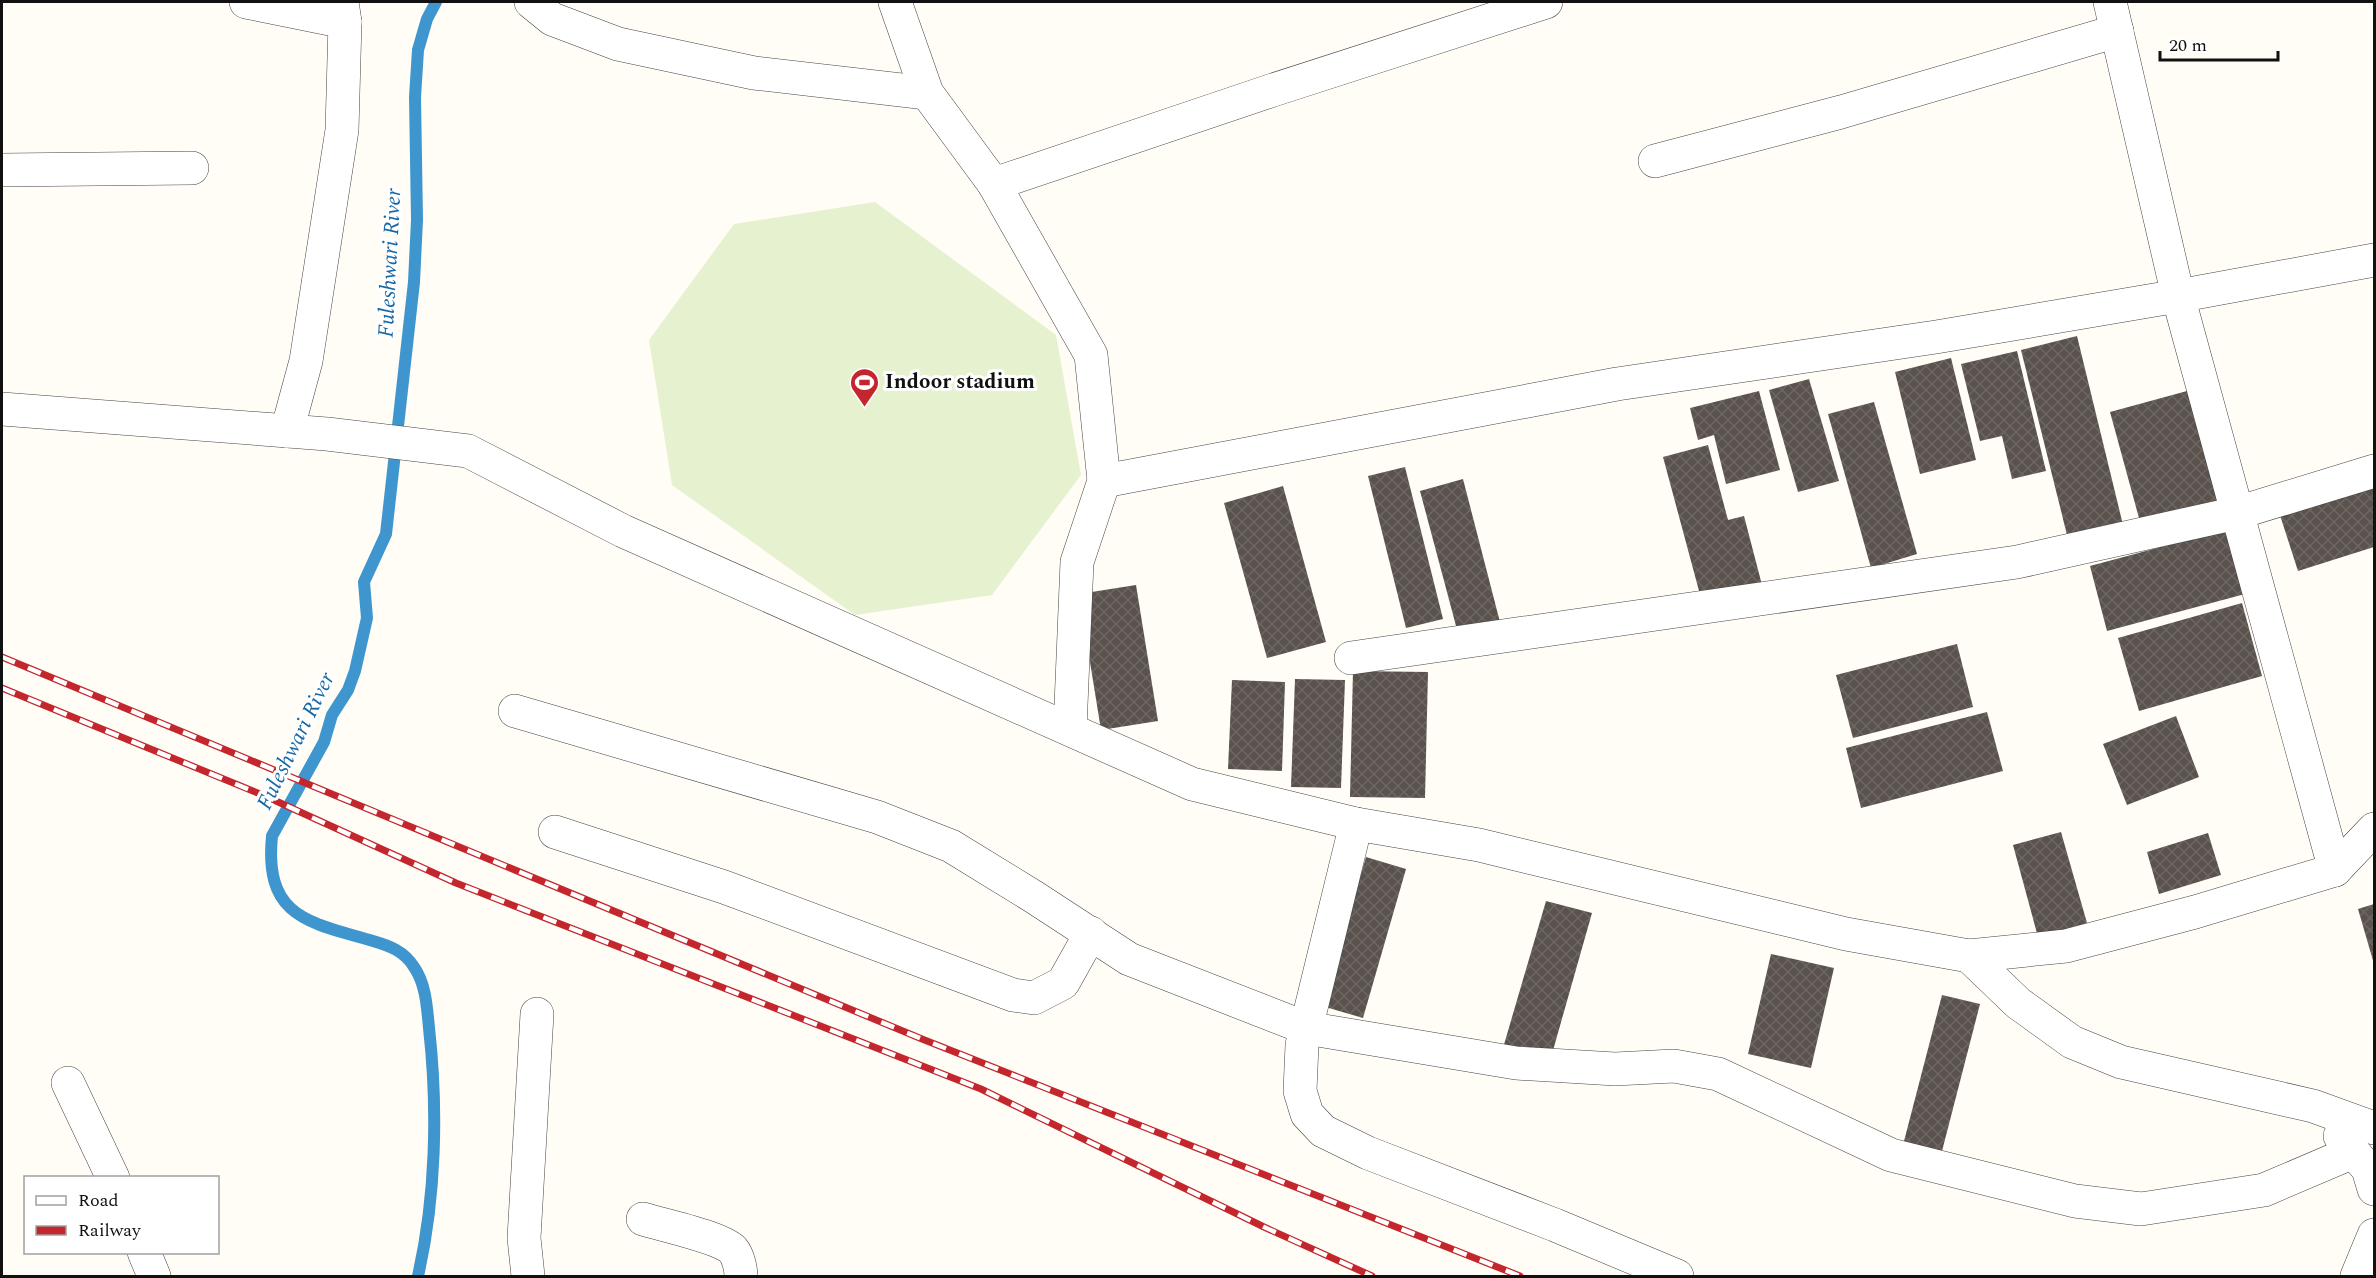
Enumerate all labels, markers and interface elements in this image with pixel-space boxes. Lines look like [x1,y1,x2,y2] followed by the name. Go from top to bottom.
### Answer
[2160,24,2278,62] scale bar
[2169,32,2207,59] text: 20 m
[370,187,410,339] water label: Fuleshwari River
[848,366,880,408] sports icon: Indoor stadium
[885,366,1035,398] place label: Indoor stadium
[248,666,344,816] water label: Fuleshwari River
[24,1176,219,1254] legend
[78,1187,119,1214] text: Road
[78,1217,142,1244] text: Railway

